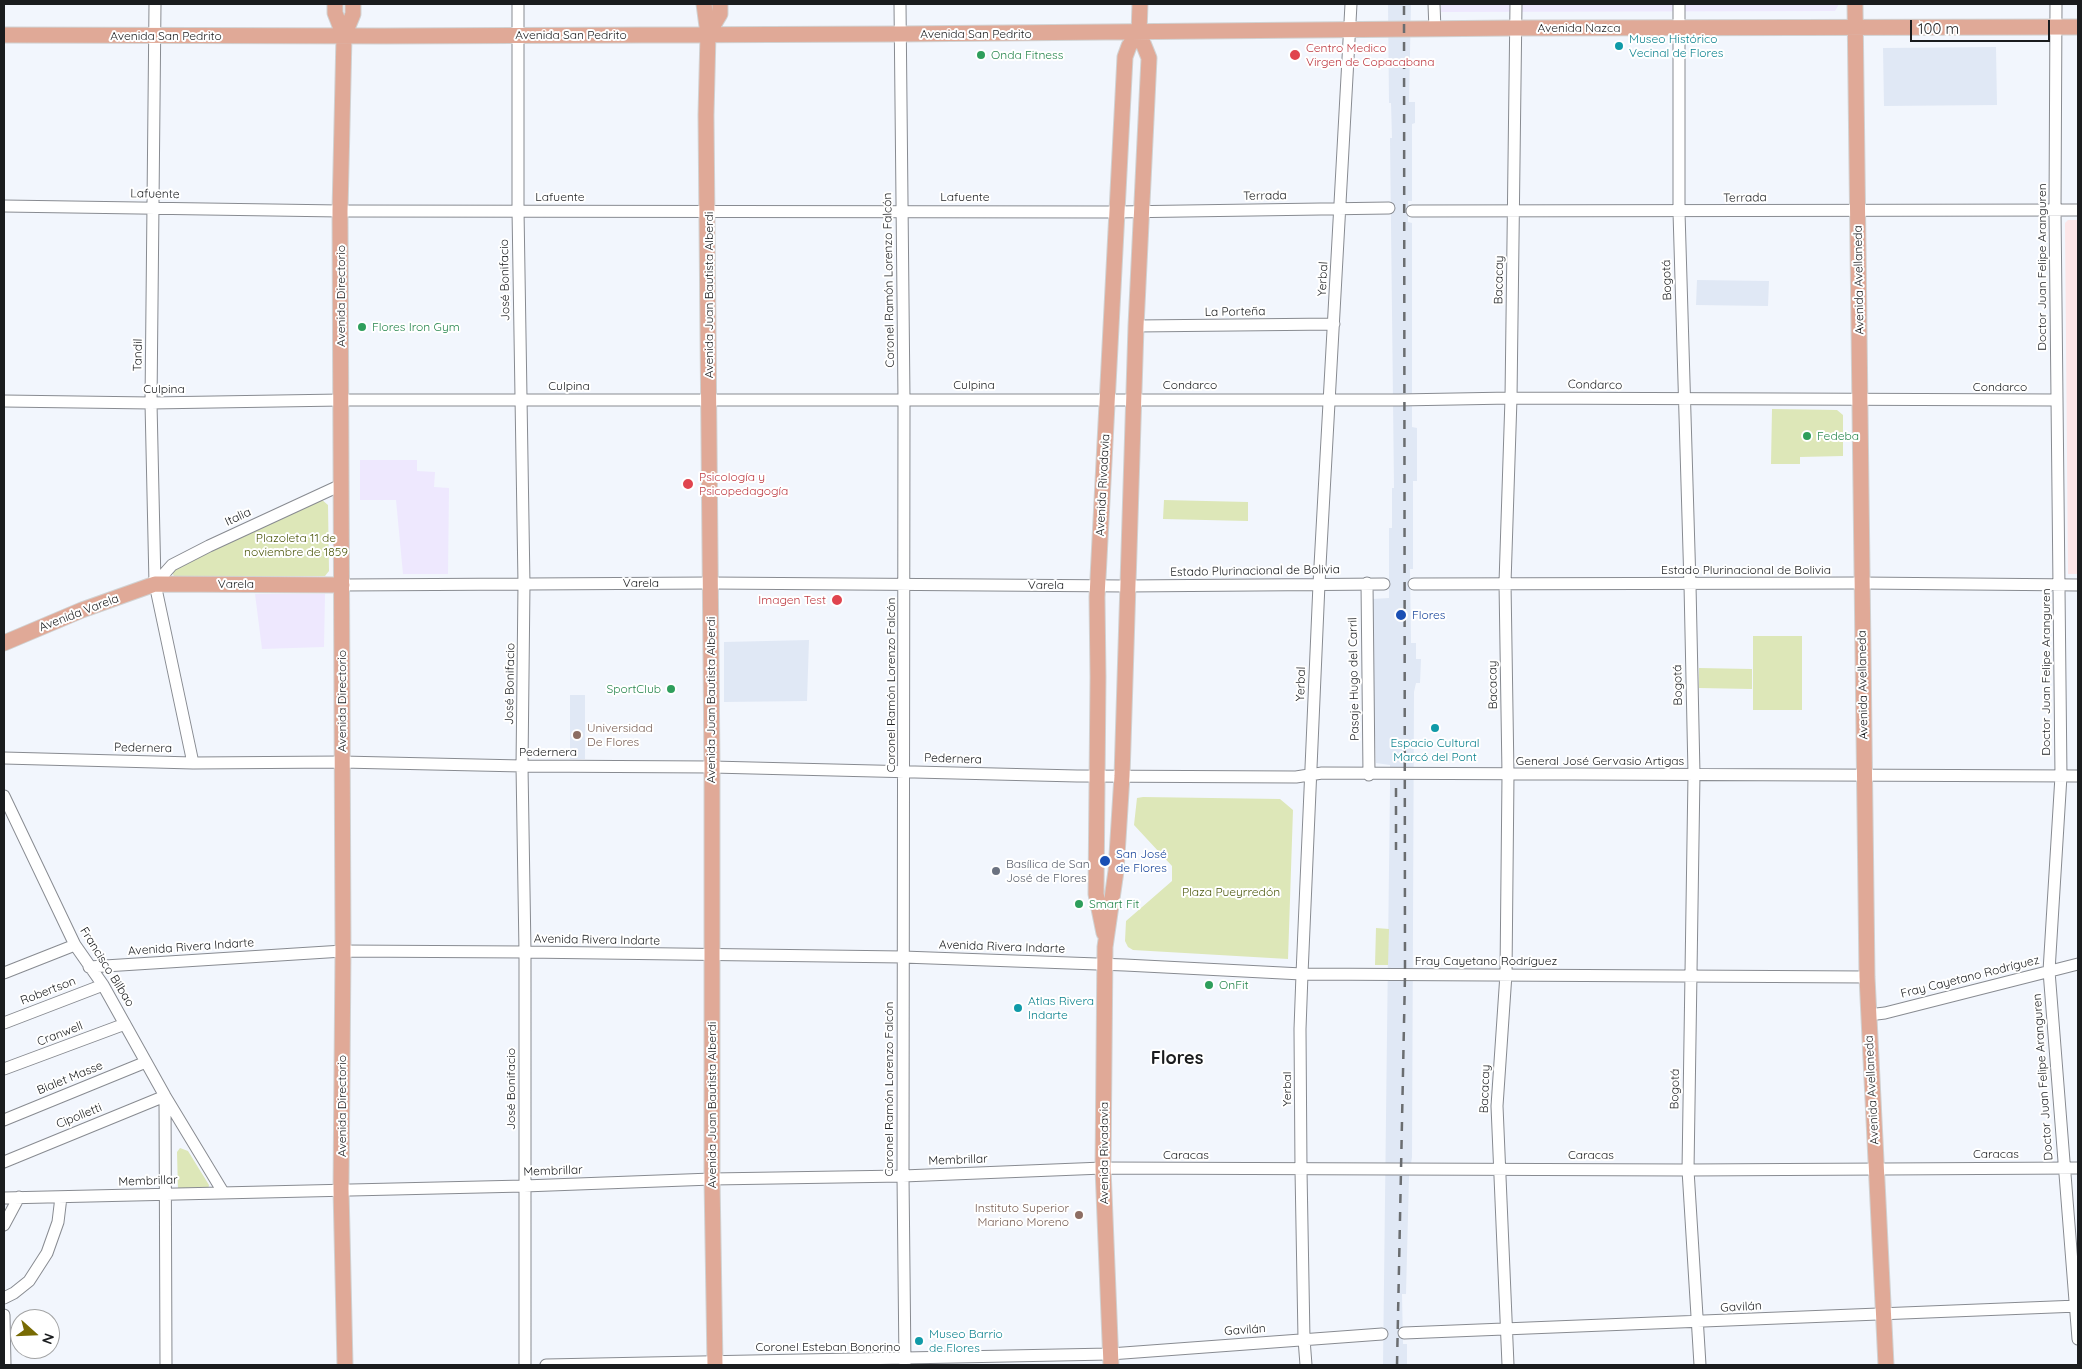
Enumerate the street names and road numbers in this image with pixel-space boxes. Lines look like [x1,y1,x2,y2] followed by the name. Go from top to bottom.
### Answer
[1538,21,1620,35] street label: Avenida Nazca
[920,27,1032,41] street label: Avenida San Pedrito
[515,28,627,42] street label: Avenida San Pedrito
[110,29,222,43] street label: Avenida San Pedrito
[2035,183,2049,351] street label: Doctor Juan Felipe Aranguren
[130,186,180,202] street label: Lafuente
[1243,188,1287,204] street label: Terrada
[535,190,585,204] street label: Lafuente
[940,190,990,204] street label: Lafuente
[1723,190,1767,206] street label: Terrada
[880,192,898,368] street label: Coronel Ramón Lorenzo Falcón
[702,212,716,378] street label: Avenida Juan Bautista Alberdi
[1851,225,1867,335] street label: Avenida Avellaneda
[497,239,513,321] street label: José Bonifacio
[334,245,348,347] street label: Avenida Directorio
[1491,255,1507,305] street label: Bacacay
[1659,259,1675,301] street label: Bogotá
[1315,261,1331,297] street label: Yerbal
[1204,304,1266,320] street label: La Porteña
[131,338,145,372] street label: Tandil
[1568,377,1622,393] street label: Condarco
[953,378,995,392] street label: Culpina
[1163,378,1217,392] street label: Condarco
[548,379,590,393] street label: Culpina
[1973,380,2027,394] street label: Condarco
[143,382,185,396] street label: Culpina
[1093,433,1113,537] street label: Avenida Rivadavia
[223,505,253,529] street label: Italia
[1170,562,1340,580] street label: Estado Plurinacional de Bolivia
[1661,563,1831,577] street label: Estado Plurinacional de Bolivia
[623,576,659,590] street label: Varela
[218,577,254,591] street label: Varela
[1028,578,1064,592] street label: Varela
[2039,588,2053,756] street label: Doctor Juan Felipe Aranguren
[37,591,121,635] street label: Avenida Varela
[884,598,898,772] street label: Coronel Ramón Lorenzo Falcón
[704,617,718,783] street label: Avenida Juan Bautista Alberdi
[1346,617,1362,741] street label: Pasaje Hugo del Carril
[1855,630,1871,740] street label: Avenida Avellaneda
[502,643,518,725] street label: José Bonifacio
[335,650,349,752] street label: Avenida Directorio
[1485,660,1501,710] street label: Bacacay
[1670,664,1686,706] street label: Bogotá
[1293,666,1309,702] street label: Yerbal
[114,740,172,756] street label: Pedernera
[519,745,577,759] street label: Pedernera
[924,751,982,767] street label: Pedernera
[1516,754,1684,768] street label: General José Gervasio Artigas
[77,924,137,1010] street label: Francisco Bilbao
[534,932,660,948] street label: Avenida Rivera Indarte
[127,935,255,959] street label: Avenida Rivera Indarte
[939,938,1065,956] street label: Avenida Rivera Indarte
[1899,953,2041,1001] street label: Fray Cayetano Rodríguez
[1415,954,1557,968] street label: Fray Cayetano Rodríguez
[18,974,78,1008] street label: Robertson
[2030,993,2056,1161] street label: Doctor Juan Felipe Aranguren
[882,1002,896,1176] street label: Coronel Ramón Lorenzo Falcón
[35,1019,85,1049] street label: Cranwell
[705,1022,719,1188] street label: Avenida Juan Bautista Alberdi
[1862,1035,1882,1145] street label: Avenida Avellaneda
[504,1048,518,1130] street label: José Bonifacio
[335,1055,349,1157] street label: Avenida Directorio
[35,1058,105,1098] street label: Bialet Masse
[1477,1064,1493,1114] street label: Bacacay
[1667,1068,1683,1110] street label: Bogotá
[1280,1072,1294,1106] street label: Yerbal
[54,1100,104,1132] street label: Cipolletti
[1097,1102,1111,1204] street label: Avenida Rivadavia
[1973,1147,2019,1161] street label: Caracas
[1163,1148,1209,1162] street label: Caracas
[1568,1148,1614,1162] street label: Caracas
[928,1152,988,1168] street label: Membrillar
[523,1163,583,1179] street label: Membrillar
[118,1173,178,1189] street label: Membrillar
[1720,1299,1762,1315] street label: Gavilán
[1224,1321,1266,1339] street label: Gavilán
[755,1340,901,1354] street label: Coronel Esteban Bonorino

